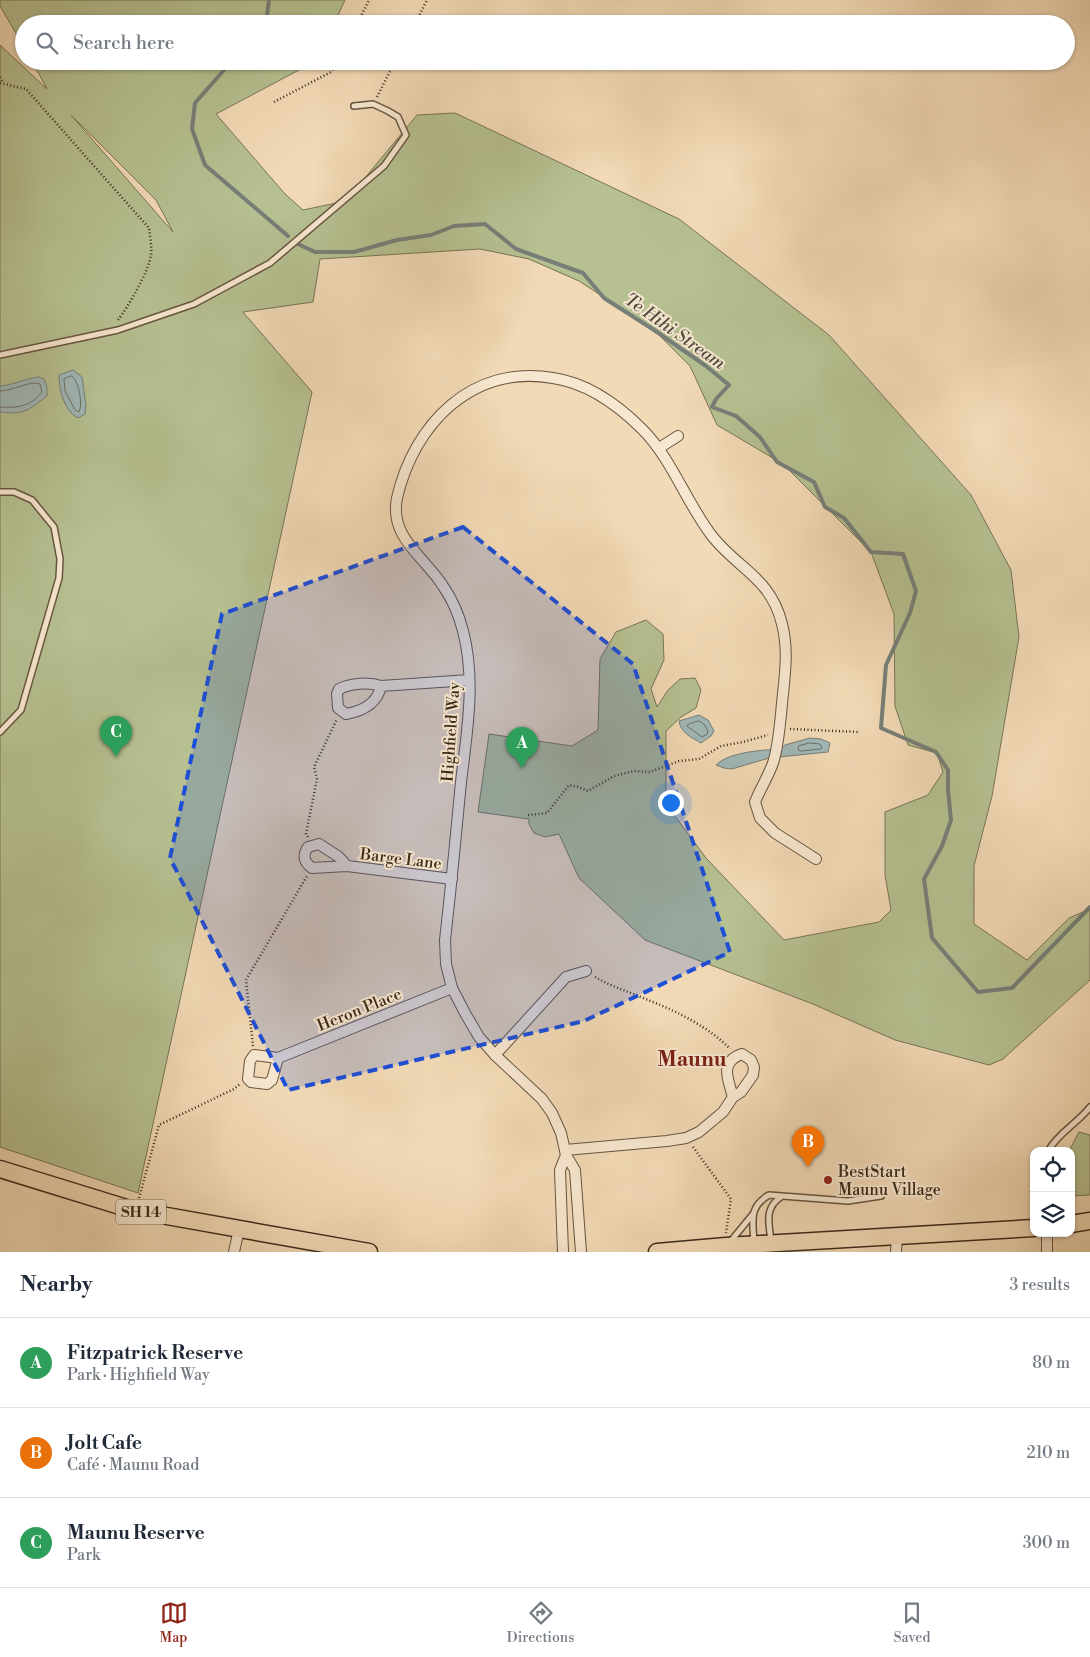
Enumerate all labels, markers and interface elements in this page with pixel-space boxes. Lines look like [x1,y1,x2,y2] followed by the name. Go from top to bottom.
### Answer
[15,15,1075,70] search box
[33,29,61,57] icon: search
[73,31,174,55] text: Search here
[620,288,730,375] water label: Te Hihi Stream
[438,681,464,783] street label: Highfield Way
[100,716,132,757] pin: C
[506,727,538,768] pin: A
[658,790,684,816] your location
[358,844,443,874] street label: Barge Lane
[314,984,405,1036] street label: Heron Place
[657,1047,727,1073] district label: Maunu
[792,1126,824,1167] pin: B
[1030,1147,1075,1237] map controls
[1030,1147,1075,1192] button: locate
[837,1162,941,1200] place label: BestStart Maunu Village
[822,1174,834,1186] marker: BestStart Maunu Village
[1030,1192,1075,1237] button: layers
[116,1200,166,1224] road number: SH 14
[20,1272,93,1298] text: Nearby
[1009,1275,1070,1295] text: 3 results
[67,1341,243,1365] text: Fitzpatrick Reserve
[30,1353,42,1373] text: A
[1032,1353,1070,1373] text: 80 m
[67,1365,210,1385] text: Park · Highfield Way
[67,1431,142,1455] text: Jolt Cafe
[30,1443,42,1463] text: B
[1026,1443,1070,1463] text: 210 m
[67,1455,199,1475] text: Café · Maunu Road
[67,1521,205,1545] text: Maunu Reserve
[30,1533,42,1553] text: C
[1023,1533,1070,1553] text: 300 m
[67,1545,100,1565] text: Park
[160,1599,188,1647] tab: Map
[507,1599,574,1647] tab: Directions
[894,1599,930,1647] tab: Saved

